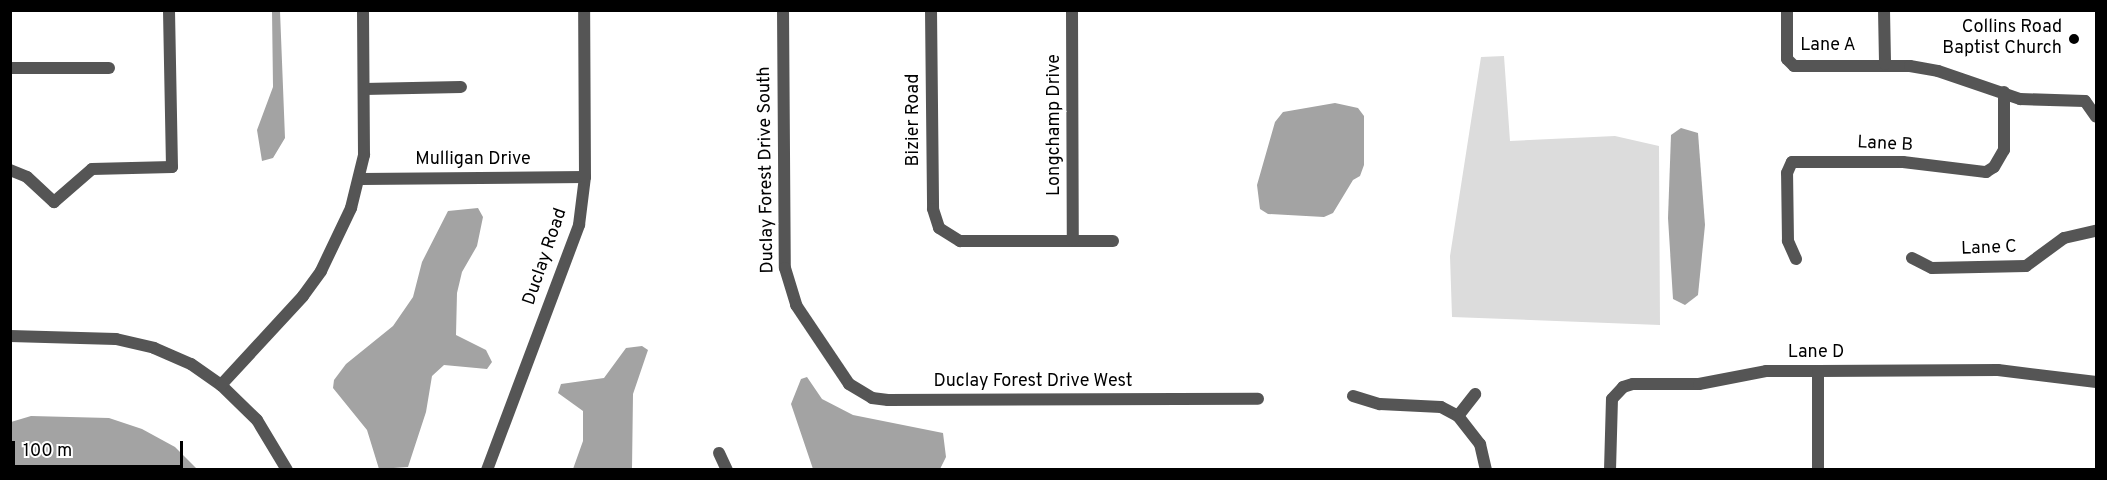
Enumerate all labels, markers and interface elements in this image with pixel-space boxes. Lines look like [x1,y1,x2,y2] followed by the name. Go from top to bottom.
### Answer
[1942,18,2062,60] place label: Collins Road Baptist Church
[2067,32,2081,46] marker: Collins Road Baptist Church
[1800,35,1856,57] street label: Lane A
[1044,54,1066,196] street label: Longchamp Drive
[754,66,780,274] street label: Duclay Forest Drive South
[903,74,925,166] street label: Bizier Road
[1857,133,1913,157] street label: Lane B
[415,149,531,171] street label: Mulligan Drive
[519,206,573,308] street label: Duclay Road
[1961,237,2017,261] street label: Lane C
[1788,342,1844,364] street label: Lane D
[933,371,1133,393] street label: Duclay Forest Drive West
[15,429,186,467] scale bar
[23,440,72,463] text: 100 m

